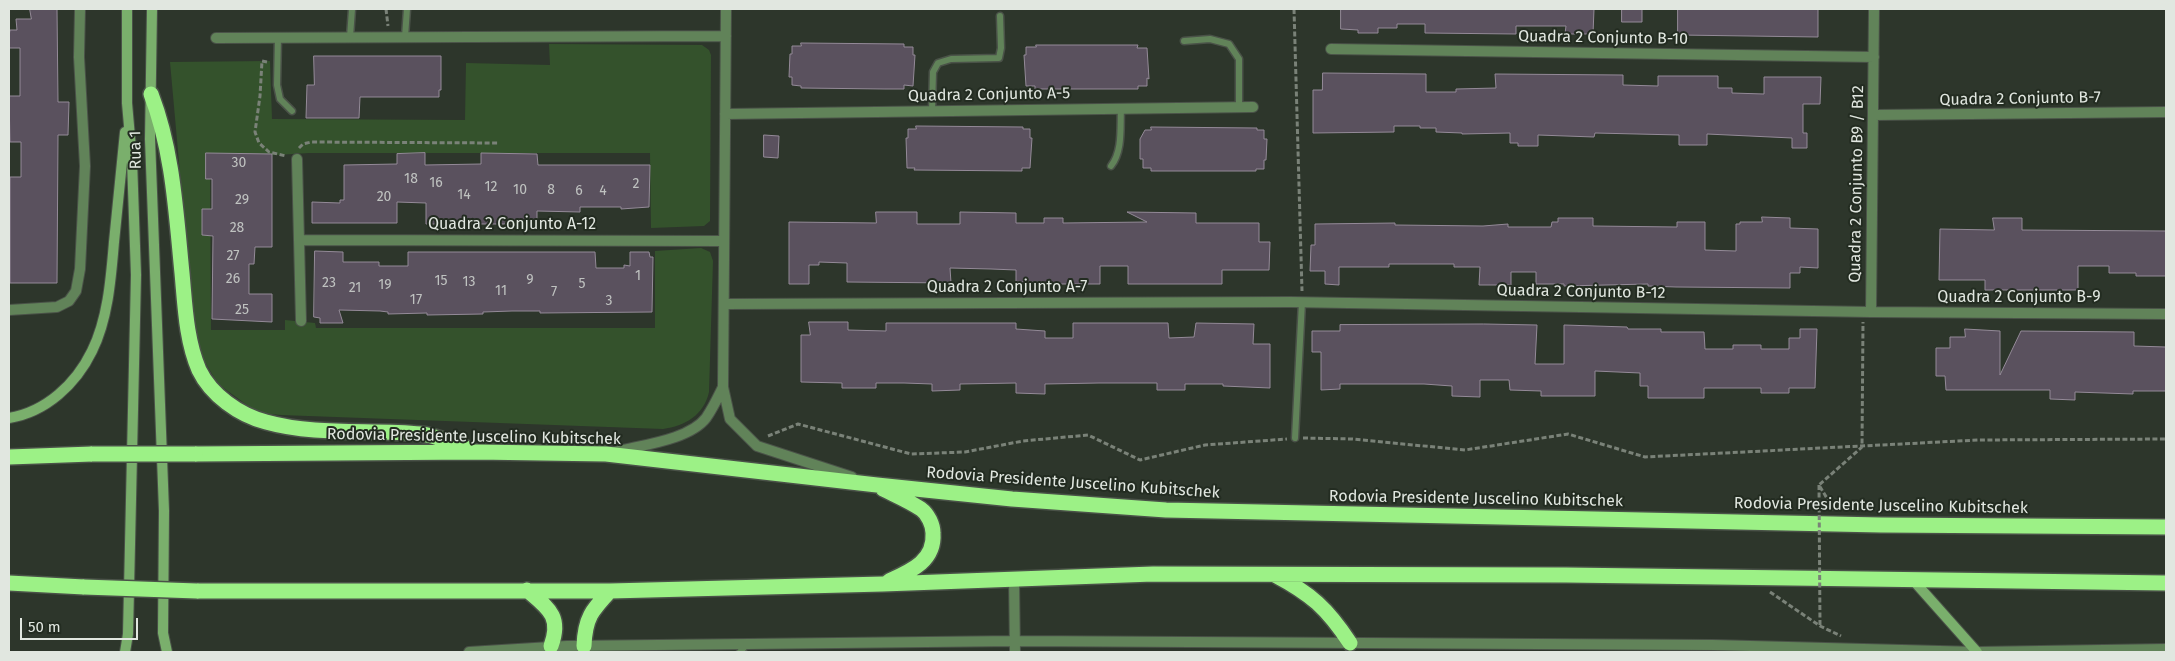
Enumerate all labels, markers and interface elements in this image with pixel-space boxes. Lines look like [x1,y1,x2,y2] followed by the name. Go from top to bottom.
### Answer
[1518,27,1688,49] street label: Quadra 2 Conjunto B-10
[908,84,1070,106] street label: Quadra 2 Conjunto A-5
[1846,85,1868,283] street label: Quadra 2 Conjunto B9 / B12
[1939,88,2101,110] street label: Quadra 2 Conjunto B-7
[126,130,146,170] street label: Rua 1
[232,155,246,171] house number: 30
[404,171,418,187] house number: 18
[429,175,443,191] house number: 16
[633,176,639,192] house number: 2
[485,179,497,195] house number: 12
[513,182,527,198] house number: 10
[547,182,555,198] house number: 8
[575,183,583,199] house number: 6
[599,183,607,199] house number: 4
[457,187,471,203] house number: 14
[377,189,391,205] house number: 20
[235,192,249,208] house number: 29
[428,215,596,235] street label: Quadra 2 Conjunto A-12
[230,220,244,236] house number: 28
[226,248,240,264] house number: 27
[635,268,641,284] house number: 1
[226,271,240,287] house number: 26
[526,272,534,288] house number: 9
[434,273,448,289] house number: 15
[462,274,476,290] house number: 13
[322,275,336,291] house number: 23
[578,276,586,292] house number: 5
[378,277,392,293] house number: 19
[927,278,1087,298] street label: Quadra 2 Conjunto A-7
[349,280,361,296] house number: 21
[1496,281,1666,303] street label: Quadra 2 Conjunto B-12
[495,283,507,299] house number: 11
[551,284,557,300] house number: 7
[1937,288,2101,308] street label: Quadra 2 Conjunto B-9
[410,292,422,308] house number: 17
[606,293,612,309] house number: 3
[235,302,249,318] house number: 25
[327,425,621,449] street label: Rodovia Presidente Juscelino Kubitschek
[926,463,1220,503] street label: Rodovia Presidente Juscelino Kubitschek
[1329,487,1623,511] street label: Rodovia Presidente Juscelino Kubitschek
[1734,494,2028,518] street label: Rodovia Presidente Juscelino Kubitschek
[22,608,140,640] scale bar
[28,618,61,636] text: 50 m

